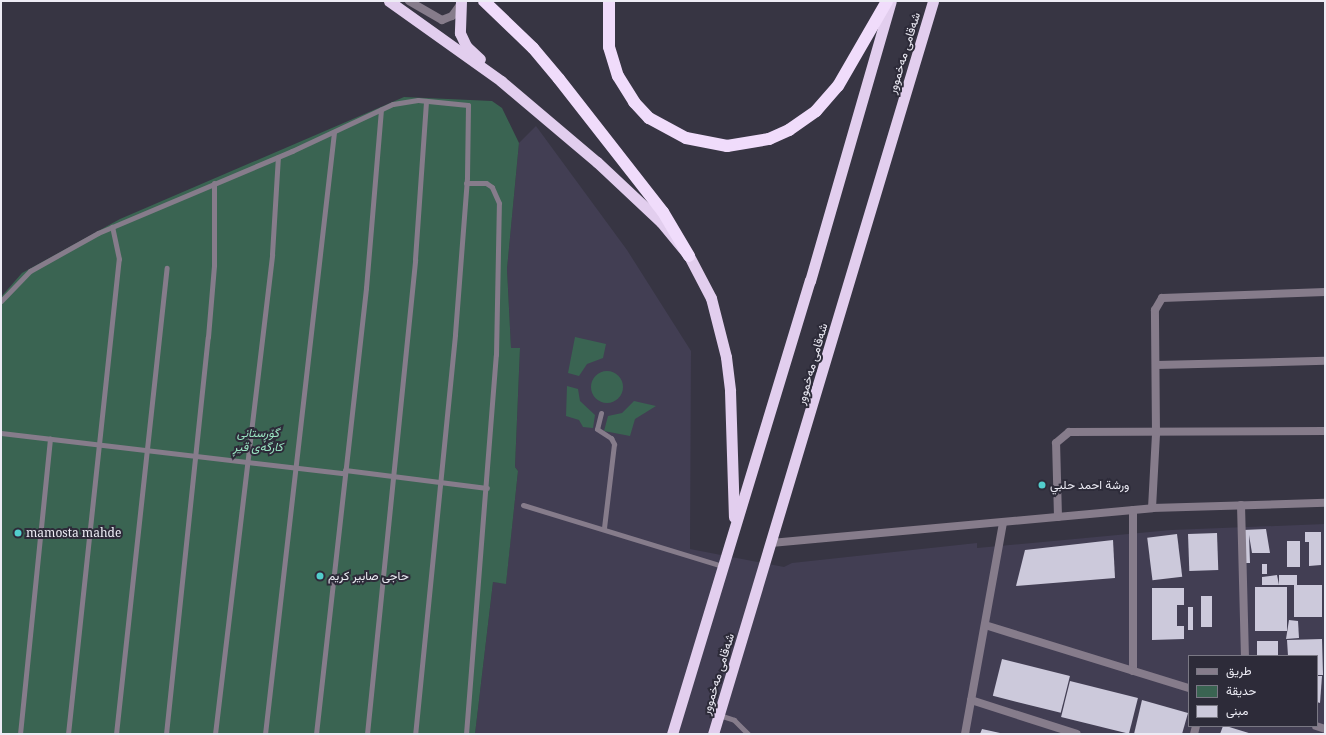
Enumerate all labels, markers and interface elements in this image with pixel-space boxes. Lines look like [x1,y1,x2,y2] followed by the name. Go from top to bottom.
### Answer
[885,11,923,95] street label: شەقامی مەخموور
[793,322,831,406] street label: شەقامی مەخموور
[233,426,283,454] park label: گۆڕستانی کارگەی قیڕ
[1050,478,1129,492] place label: ورشة احمد حلبي
[1037,480,1047,490] marker: ورشة احمد حلبي
[26,526,121,540] place label: mamosta mahde
[13,528,23,538] marker: mamosta mahde
[328,569,409,583] place label: حاجی صابیر کریم
[315,571,325,581] marker: حاجی صابیر کریم
[699,632,737,716] street label: شەقامی مەخموور
[1188,655,1318,727] legend
[1226,662,1251,679] text: طريق
[1226,682,1256,699] text: حديقة
[1226,702,1248,719] text: مبنى

